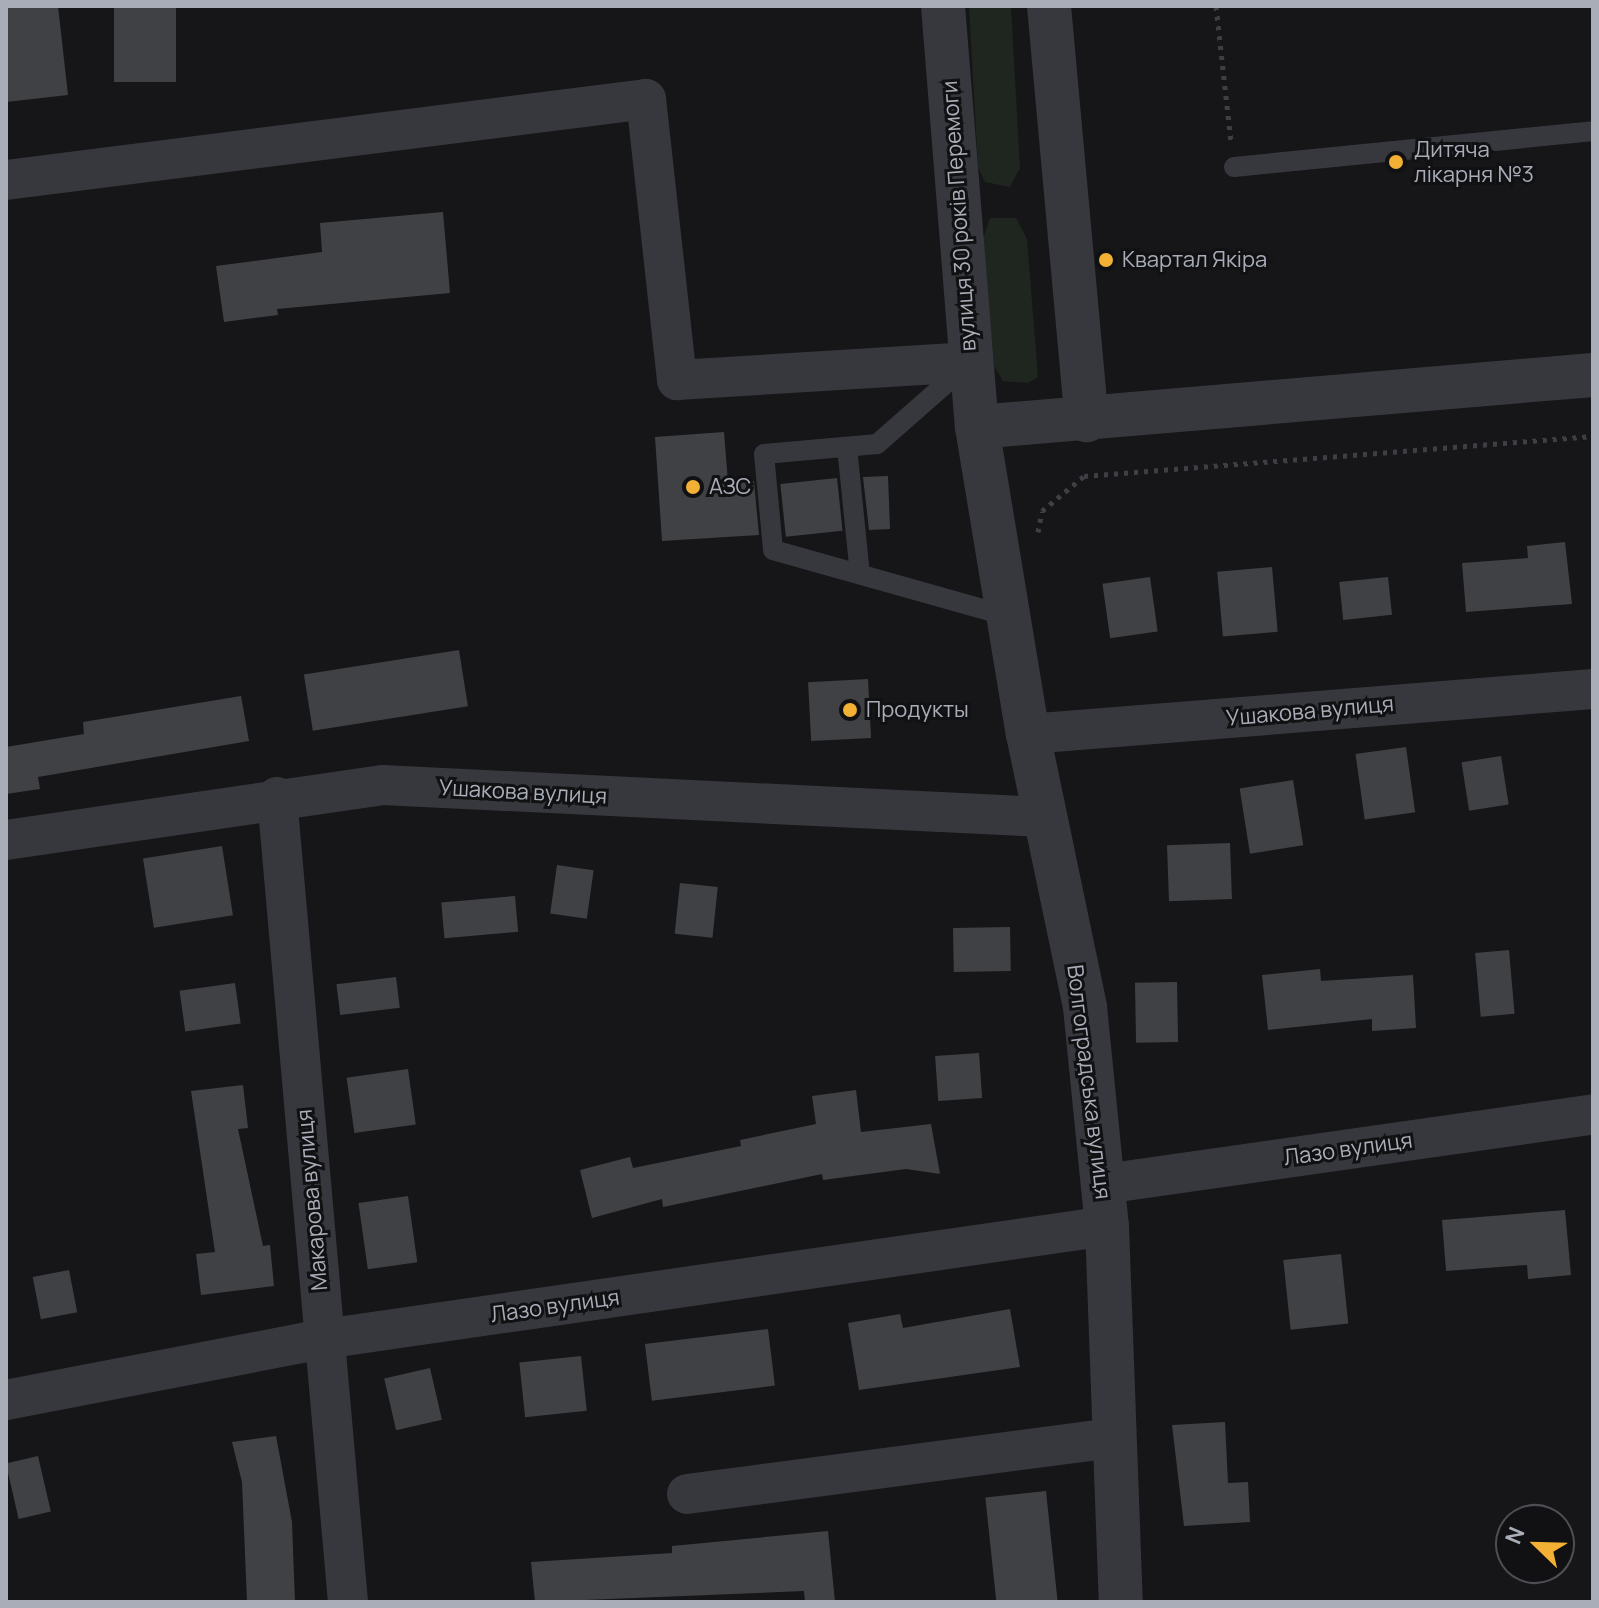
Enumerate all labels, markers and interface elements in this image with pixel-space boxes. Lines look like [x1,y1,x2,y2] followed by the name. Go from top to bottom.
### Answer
[936,80,982,352] street label: вулиця 30 років Перемоги
[1414,136,1534,188] place label: Дитяча лікарня №3
[1385,151,1407,173] marker: Дитяча лікарня №3
[1122,247,1267,273] place label: Квартал Якіра
[1097,251,1115,269] marker: Квартал Якіра
[709,474,751,500] place label: АЗС
[684,478,702,496] marker: АЗС
[1225,691,1395,731] street label: Ушакова вулиця
[866,697,969,723] place label: Продукты
[841,701,859,719] marker: Продукты
[438,774,608,810] street label: Ушакова вулиця
[1062,963,1116,1201] street label: Волгоградська вулиця
[291,1108,333,1292] street label: Макарова вулиця
[1282,1127,1414,1171] street label: Лазо вулиця
[489,1284,621,1328] street label: Лазо вулиця
[1495,1504,1575,1584] north arrow
[1498,1522,1532,1549] text: N

